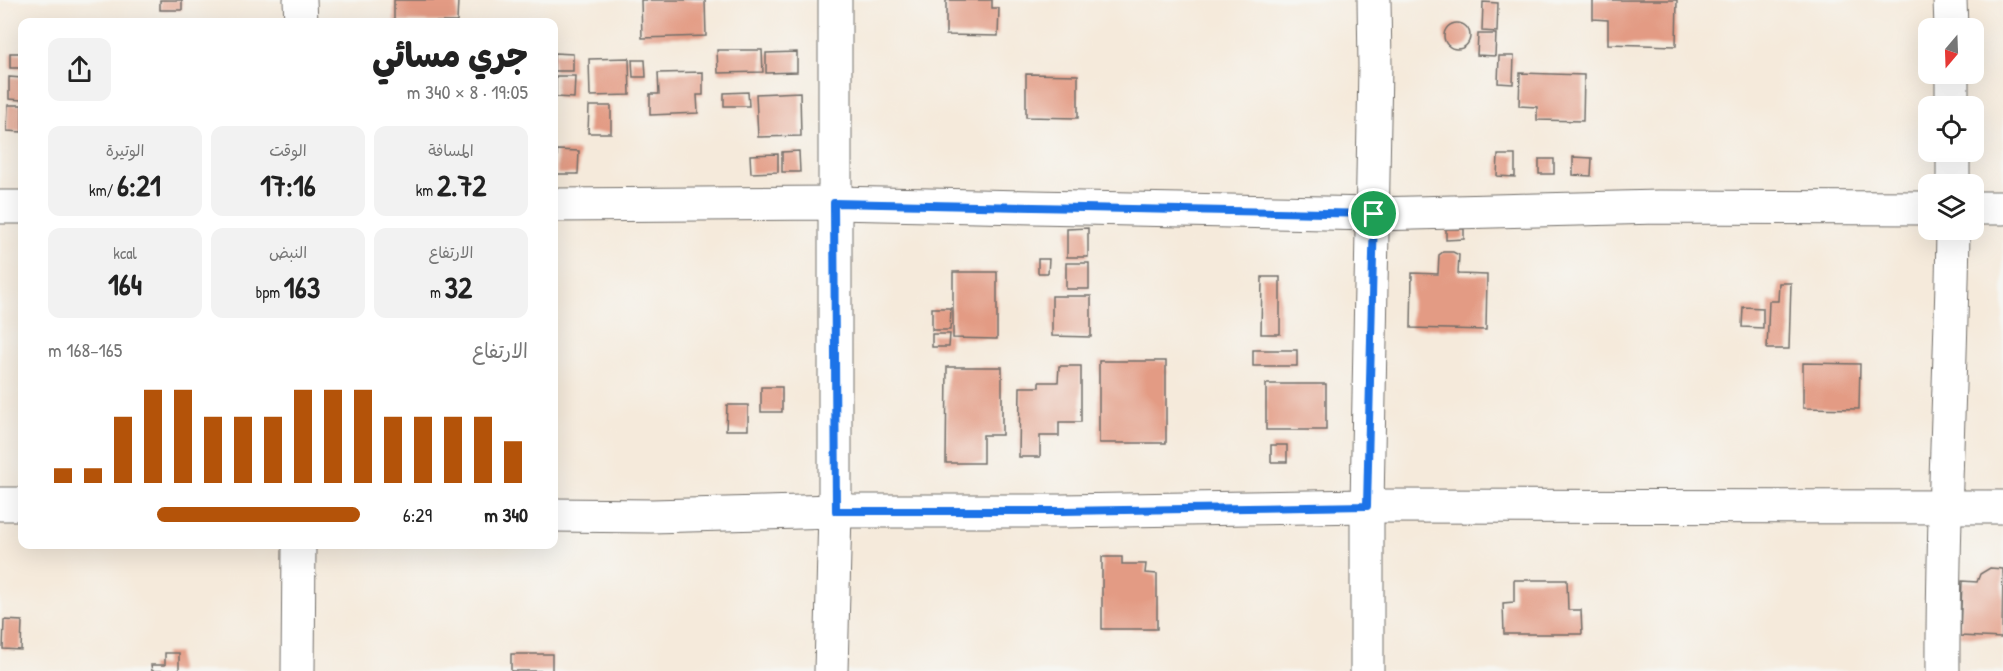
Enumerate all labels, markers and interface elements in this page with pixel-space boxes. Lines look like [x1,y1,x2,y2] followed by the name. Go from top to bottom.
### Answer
[1918,18,1984,84] north arrow
[1918,18,1984,240] map controls
[372,33,528,77] text: جري مسائي
[48,38,111,101] button: share
[407,78,528,105] text: 19:05 · 8 × 340 m
[1918,96,1984,162] button: locate
[106,139,144,161] text: الوتيرة
[269,139,307,161] text: الوقت
[428,139,474,161] text: المسافة
[117,165,161,205] text: 6:21
[260,165,316,205] text: 17:16
[437,165,486,205] text: 2.72
[1918,174,1984,240] button: layers
[89,179,117,201] text: /km
[416,179,437,201] text: km
[1348,188,1399,239] pin
[1357,197,1390,230] icon: arrive
[269,241,307,263] text: النبض
[429,241,473,263] text: الارتفاع
[113,242,137,264] text: kcal
[108,264,142,304] text: 164
[284,267,320,307] text: 163
[445,267,472,307] text: 32
[256,281,284,303] text: bpm
[430,281,445,303] text: m
[48,336,122,363] text: 165–168 m
[472,337,528,364] text: الارتفاع
[403,501,432,528] text: 6:29
[484,501,528,528] text: 340 m

